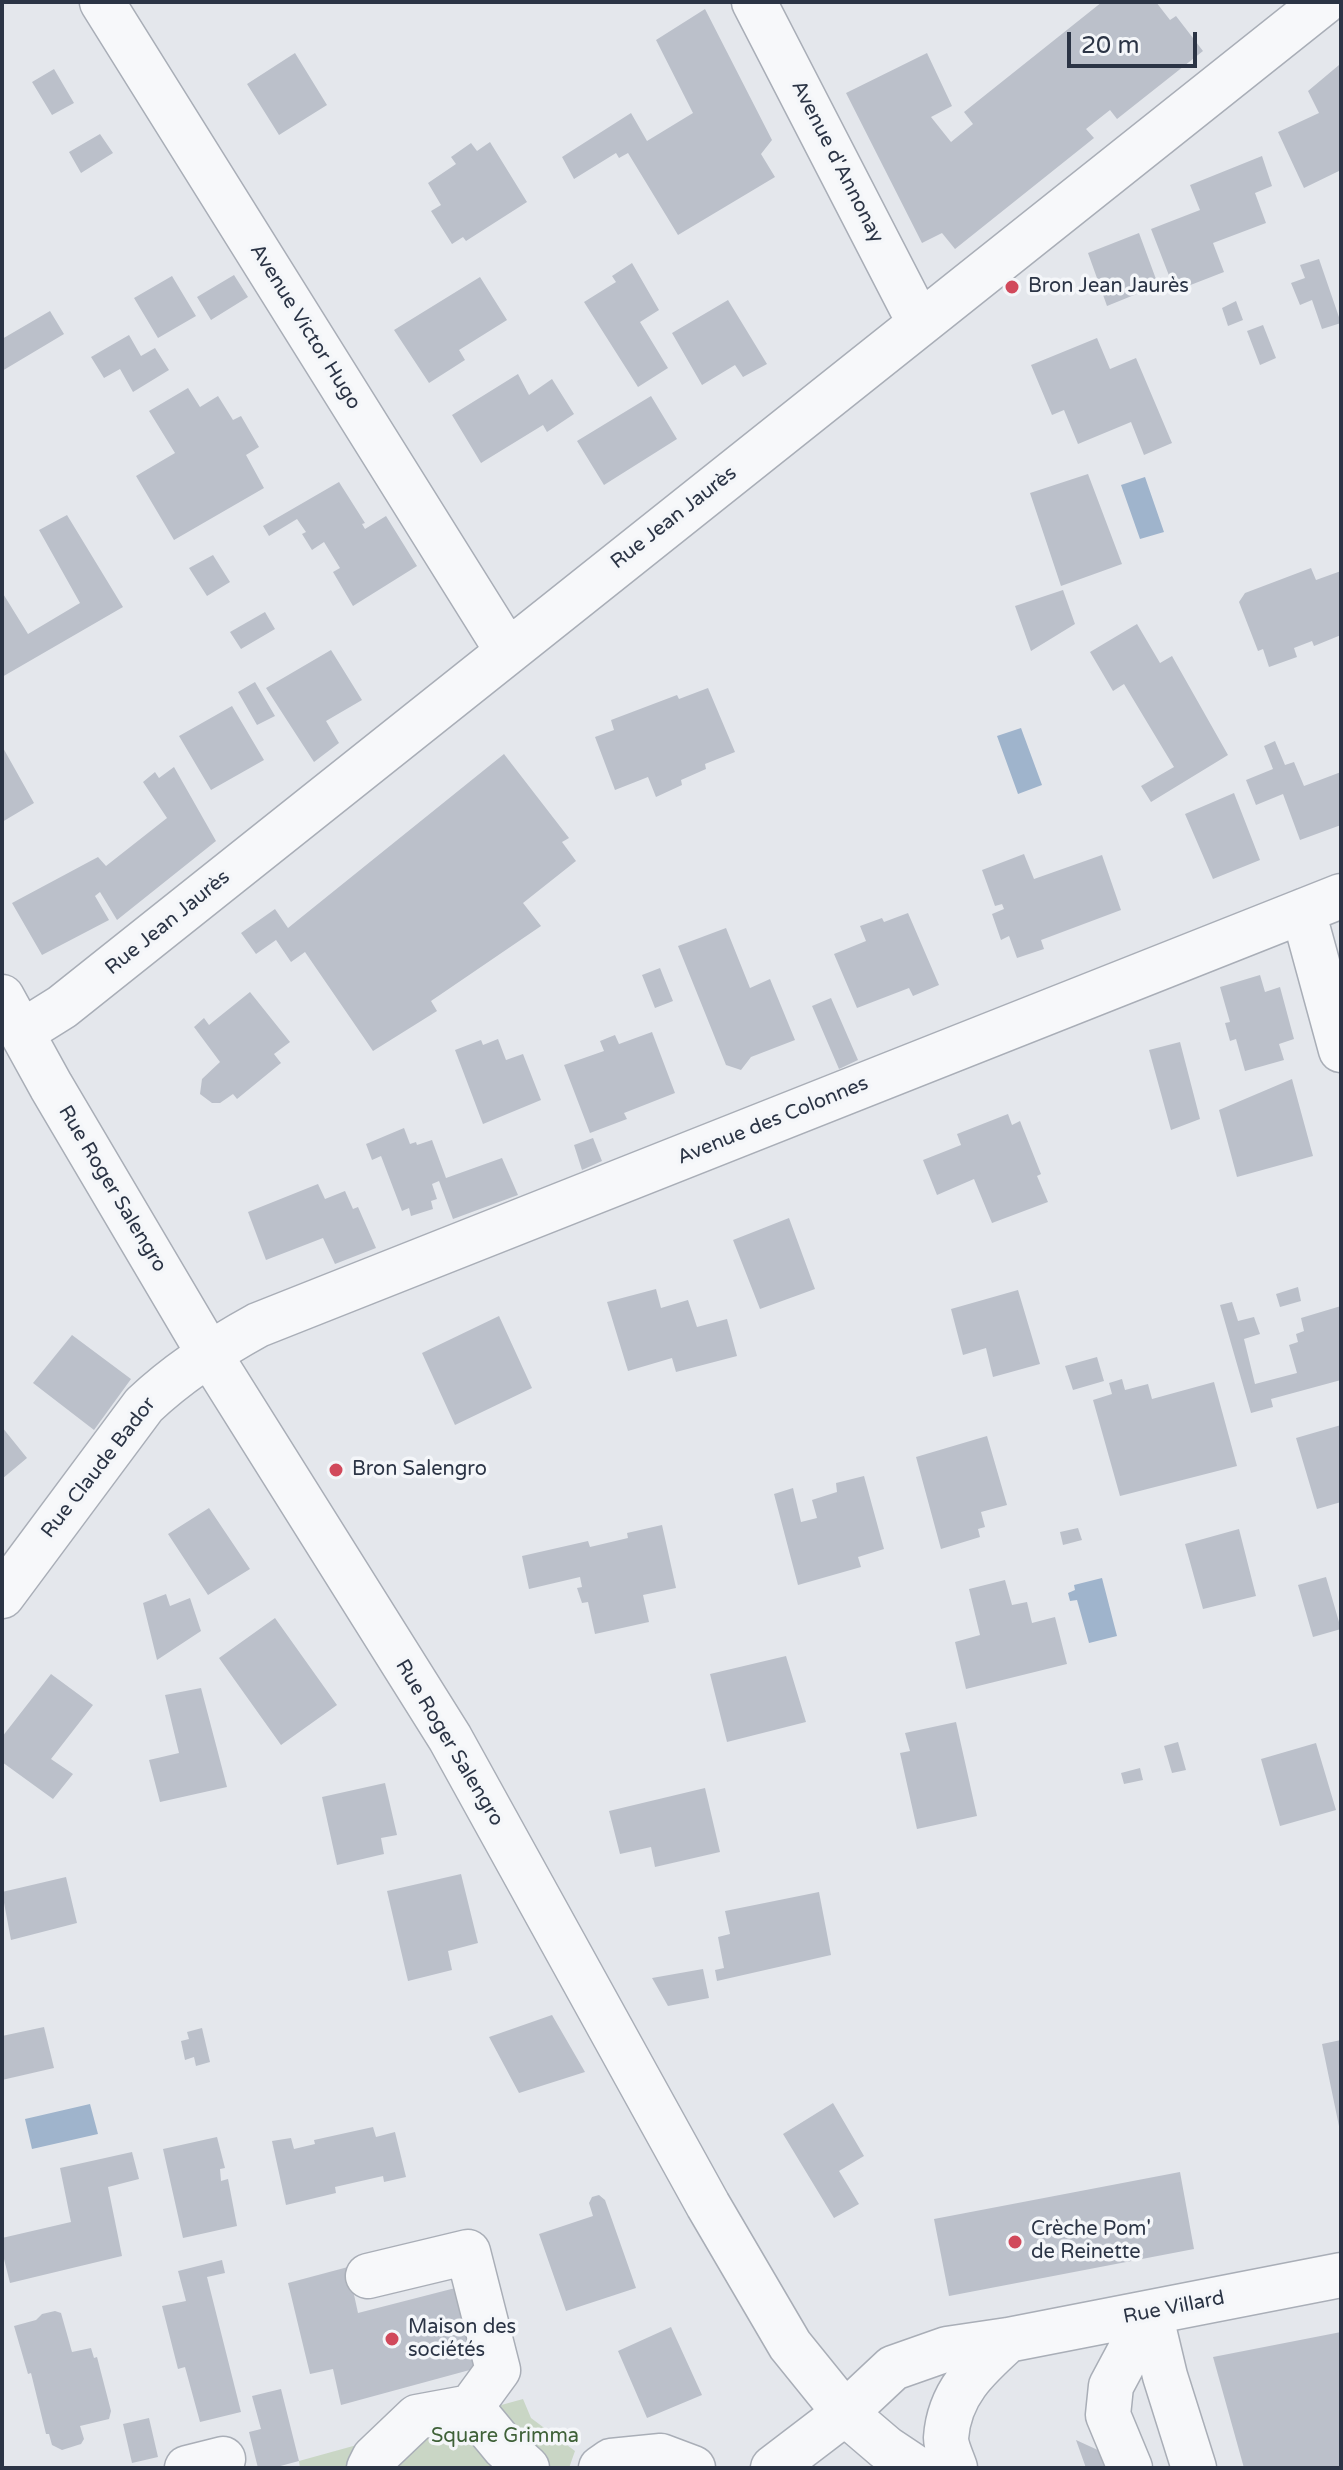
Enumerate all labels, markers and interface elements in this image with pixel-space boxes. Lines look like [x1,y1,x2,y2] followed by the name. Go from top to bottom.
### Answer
[1071,16,1201,66] scale bar
[1081,31,1139,60] text: 20 m
[786,77,888,247] street label: Avenue d'Annonay
[244,240,366,414] street label: Avenue Victor Hugo
[1028,275,1189,299] place label: Bron Jean Jaurès
[1003,278,1021,296] marker: Bron Jean Jaurès
[606,461,742,575] street label: Rue Jean Jaurès
[101,865,235,981] street label: Rue Jean Jaurès
[674,1072,872,1170] street label: Avenue des Colonnes
[53,1101,171,1277] street label: Rue Roger Salengro
[37,1393,161,1543] street label: Rue Claude Bador
[352,1458,487,1482] place label: Bron Salengro
[327,1461,345,1479] marker: Bron Salengro
[390,1655,508,1831] street label: Rue Roger Salengro
[1031,2218,1151,2265] place label: Crèche Pom' de Reinette
[1006,2233,1024,2251] marker: Crèche Pom' de Reinette
[1121,2286,1227,2330] street label: Rue Villard
[408,2316,516,2363] place label: Maison des sociétés
[383,2330,401,2348] marker: Maison des sociétés
[431,2425,579,2449] park label: Square Grimma

